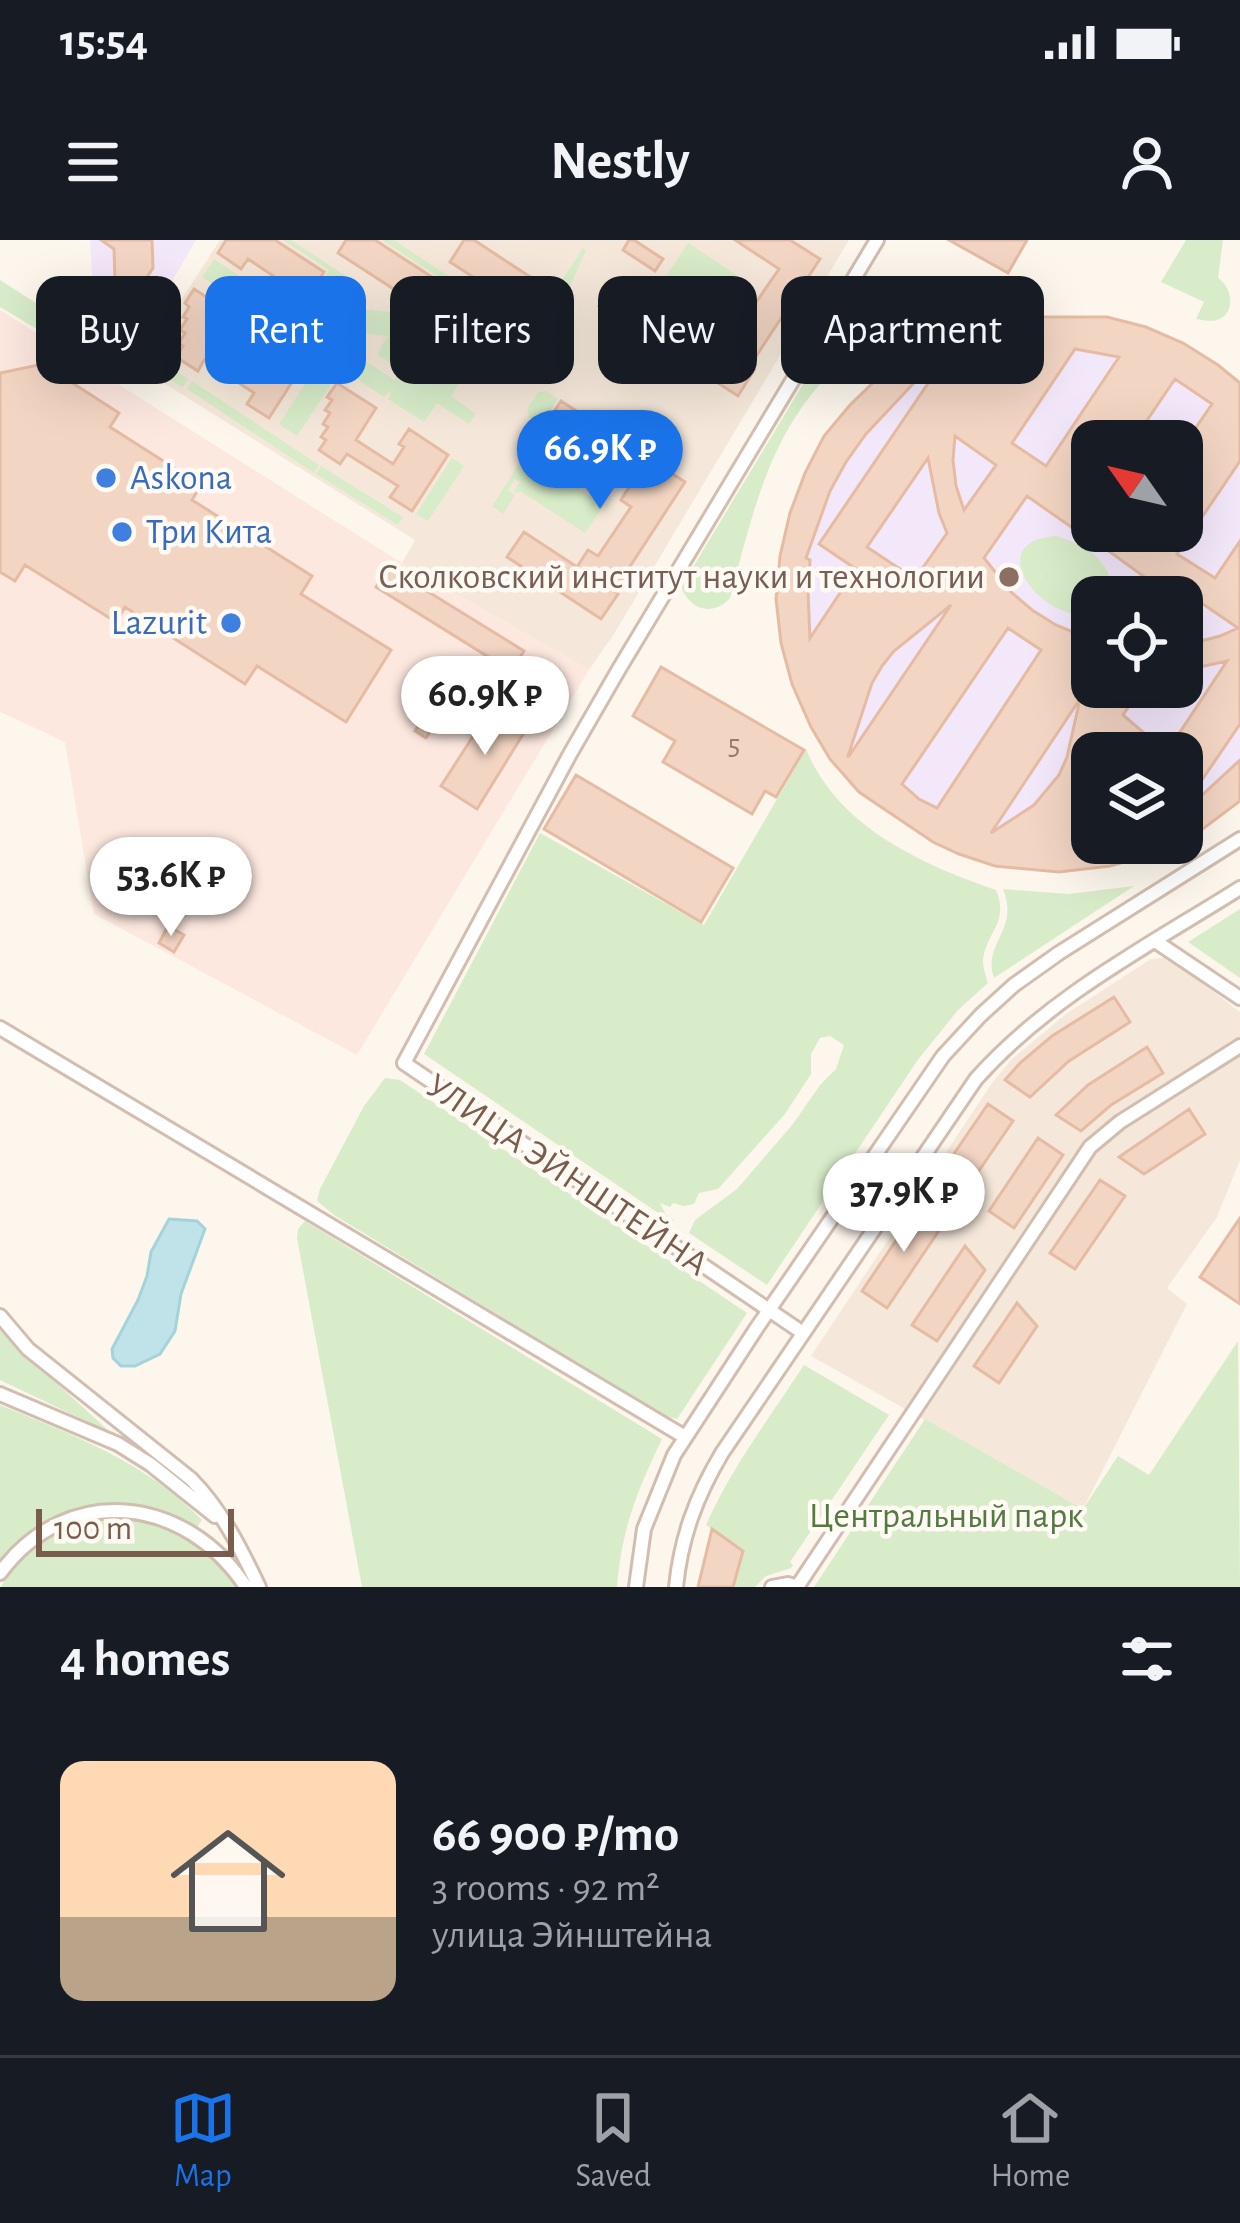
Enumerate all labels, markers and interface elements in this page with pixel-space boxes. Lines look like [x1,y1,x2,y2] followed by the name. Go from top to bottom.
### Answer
[60,19,148,64] text: 15:54
[60,129,126,195] icon: menu
[1114,129,1180,195] icon: person
[550,135,690,189] text: Nestly
[36,276,181,384] chip: Buy
[205,276,366,384] chip: Rent
[390,276,574,384] chip: Filters
[598,276,757,384] chip: New
[781,276,1044,384] chip: Apartment
[489,410,711,512] pin: 66.9K ₽
[1071,420,1203,552] north arrow
[1071,420,1203,864] map controls
[544,429,656,468] text: 66.9K ₽
[130,460,233,496] place label: Askona
[93,465,119,491] marker: Askona
[146,514,272,550] place label: Три Кита
[109,519,135,545] marker: Три Кита
[378,559,985,595] place label: Сколковский институт науки и технологии
[996,564,1022,590] marker: Сколковский институт науки и технологии
[1071,576,1203,708] button: locate
[111,605,208,641] place label: Lazurit
[218,610,244,636] marker: Lazurit
[374,656,596,758] pin: 60.9K ₽
[428,675,542,714] text: 60.9K ₽
[728,730,740,760] house number: 5
[1071,732,1203,864] button: layers
[60,837,282,939] pin: 53.6K ₽
[117,856,225,895] text: 53.6K ₽
[420,1067,715,1283] street label: УЛИЦА ЭЙНШТЕЙНА
[793,1153,1015,1255] pin: 37.9K ₽
[850,1172,958,1211] text: 37.9K ₽
[809,1498,1084,1534] park label: Центральный парк
[36,1503,234,1556] scale bar
[54,1513,132,1546] text: 100 m
[1114,1626,1180,1692] icon: filters
[60,1634,230,1685] text: 4 homes
[156,1809,300,1953] icon: home
[432,1809,679,1860] text: 66 900 ₽/mo
[432,1869,660,1908] text: 3 rooms · 92 m²
[432,1916,712,1955] text: улица Эйнштейна
[170,2085,236,2197] tab: Map
[576,2085,651,2197] tab: Saved
[991,2085,1070,2197] tab: Home

